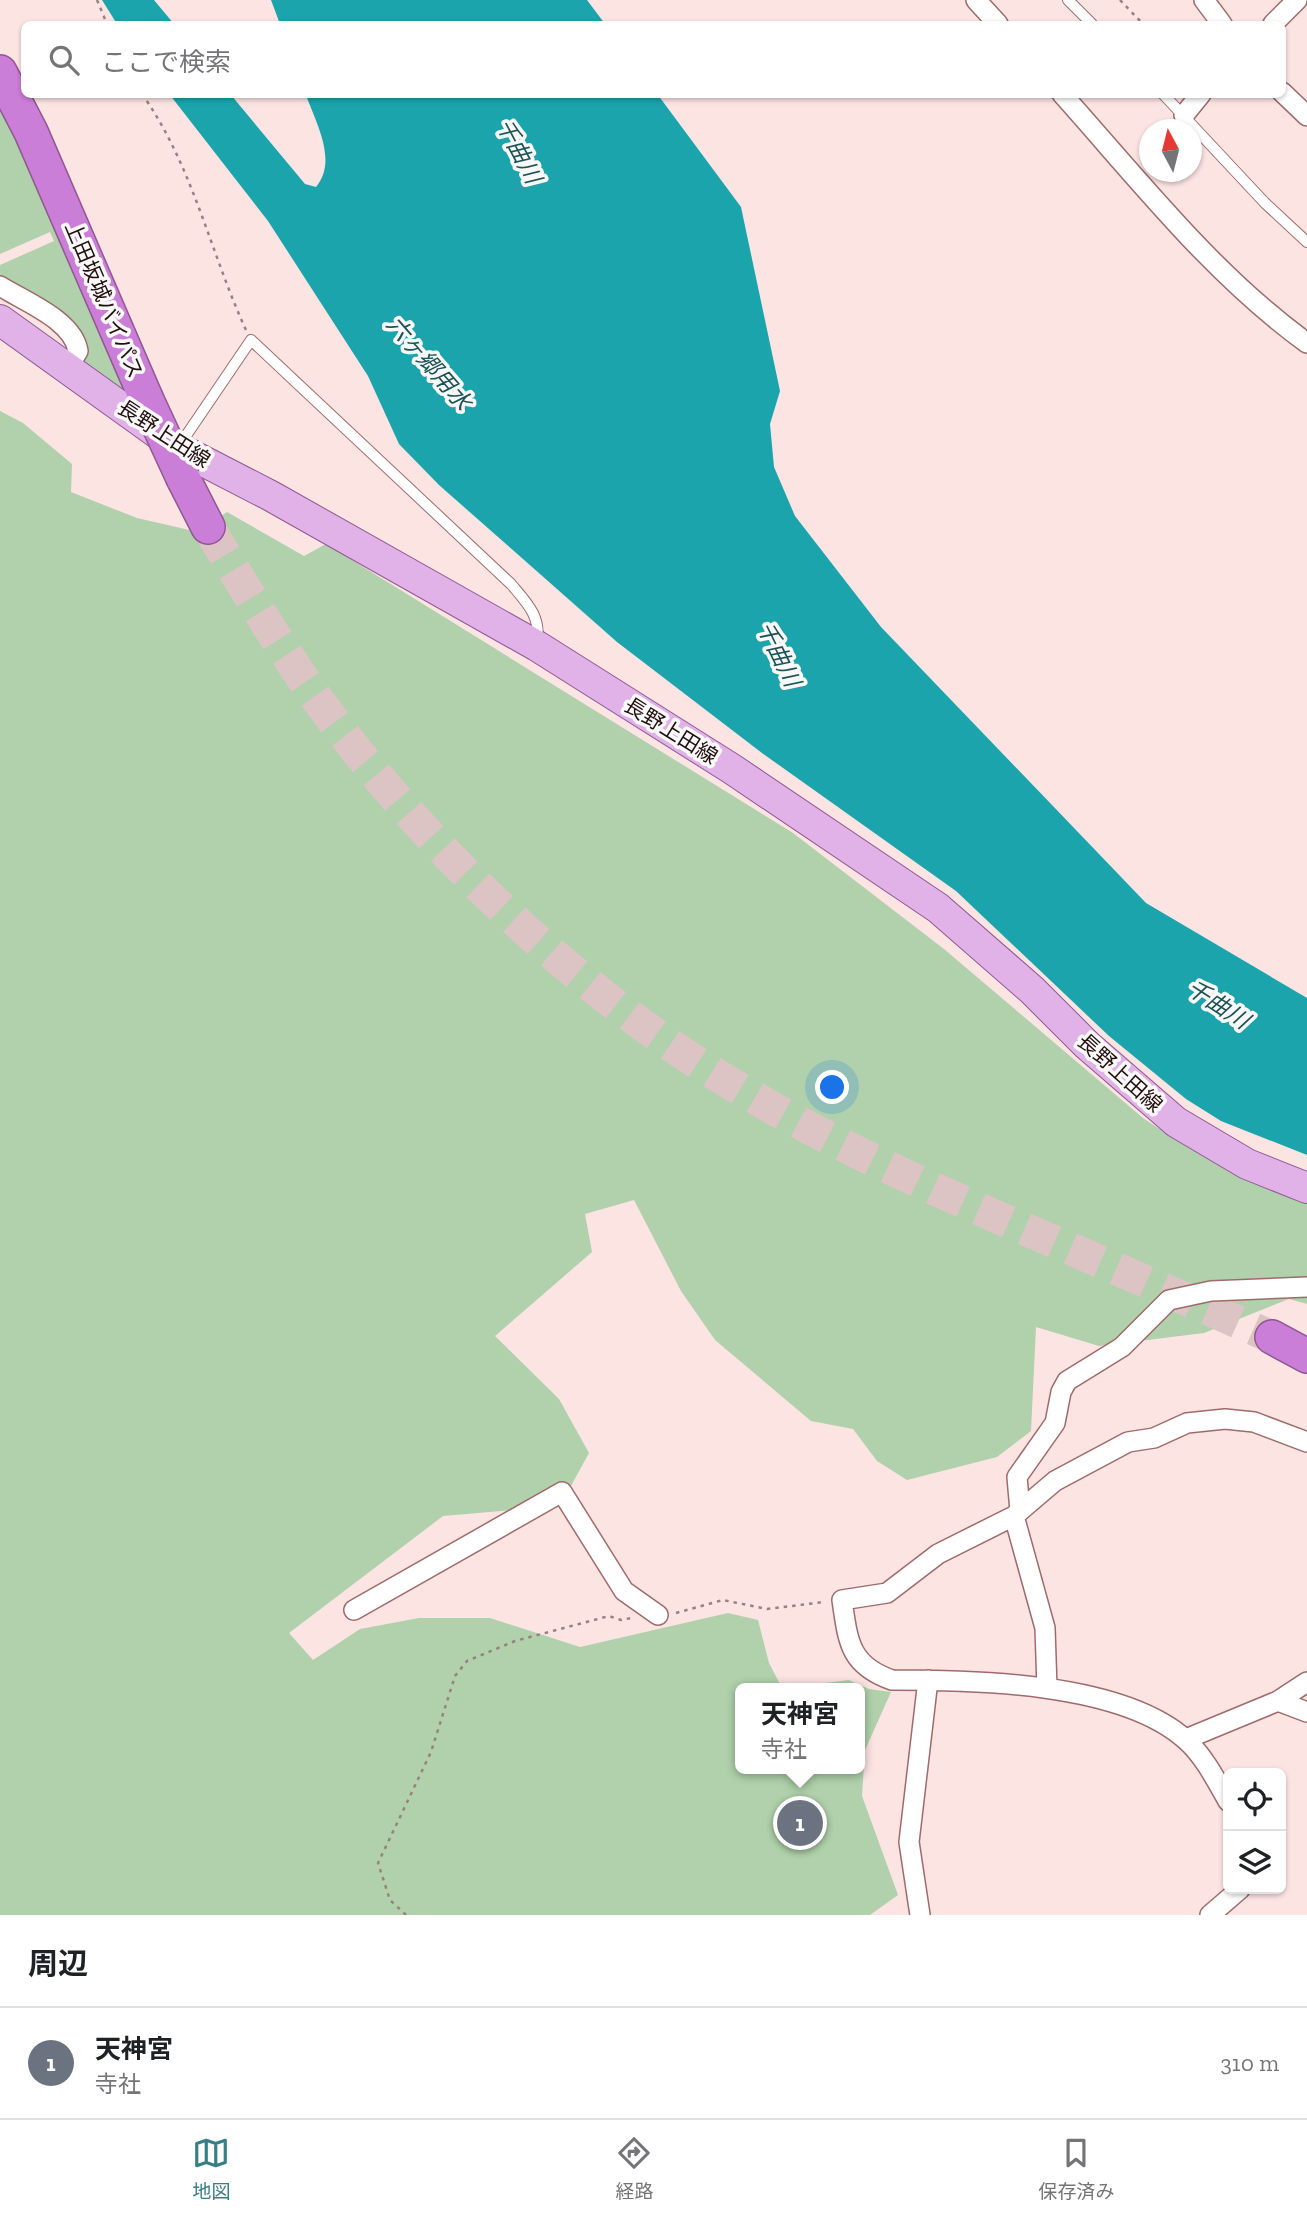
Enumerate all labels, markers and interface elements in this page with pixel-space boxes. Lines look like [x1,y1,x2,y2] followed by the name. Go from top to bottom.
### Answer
[21,21,1286,98] search box
[45,41,83,79] icon: search
[101,46,231,78] text: ここで検索
[490,114,549,191] water label: 千曲川
[1139,119,1202,182] north arrow
[60,218,149,382] street label: 上田坂城バイパス
[381,310,479,418] water label: 六ヶ郷用水
[113,395,215,473] street label: 長野上田線
[751,617,808,694] water label: 千曲川
[620,692,722,769] street label: 長野上田線
[1181,973,1257,1036] water label: 千曲川
[1073,1028,1168,1117] street label: 長野上田線
[815,1070,849,1104] your location
[735,1683,865,1774] popup
[761,1698,839,1730] text: 天神宮
[761,1735,807,1763] text: 寺社
[1223,1768,1286,1894] map controls
[1223,1768,1286,1831] button: locate
[777,1797,823,1849] pin: 1
[1223,1831,1286,1894] button: layers
[28,1946,88,1982] text: 周辺
[95,2033,173,2065] text: 天神宮
[46,2049,56,2077] text: 1
[1221,2049,1279,2077] text: 310 m
[95,2070,141,2098] text: 寺社
[192,2134,231,2203] tab: 地図
[615,2134,654,2203] tab: 経路
[1038,2134,1115,2203] tab: 保存済み

